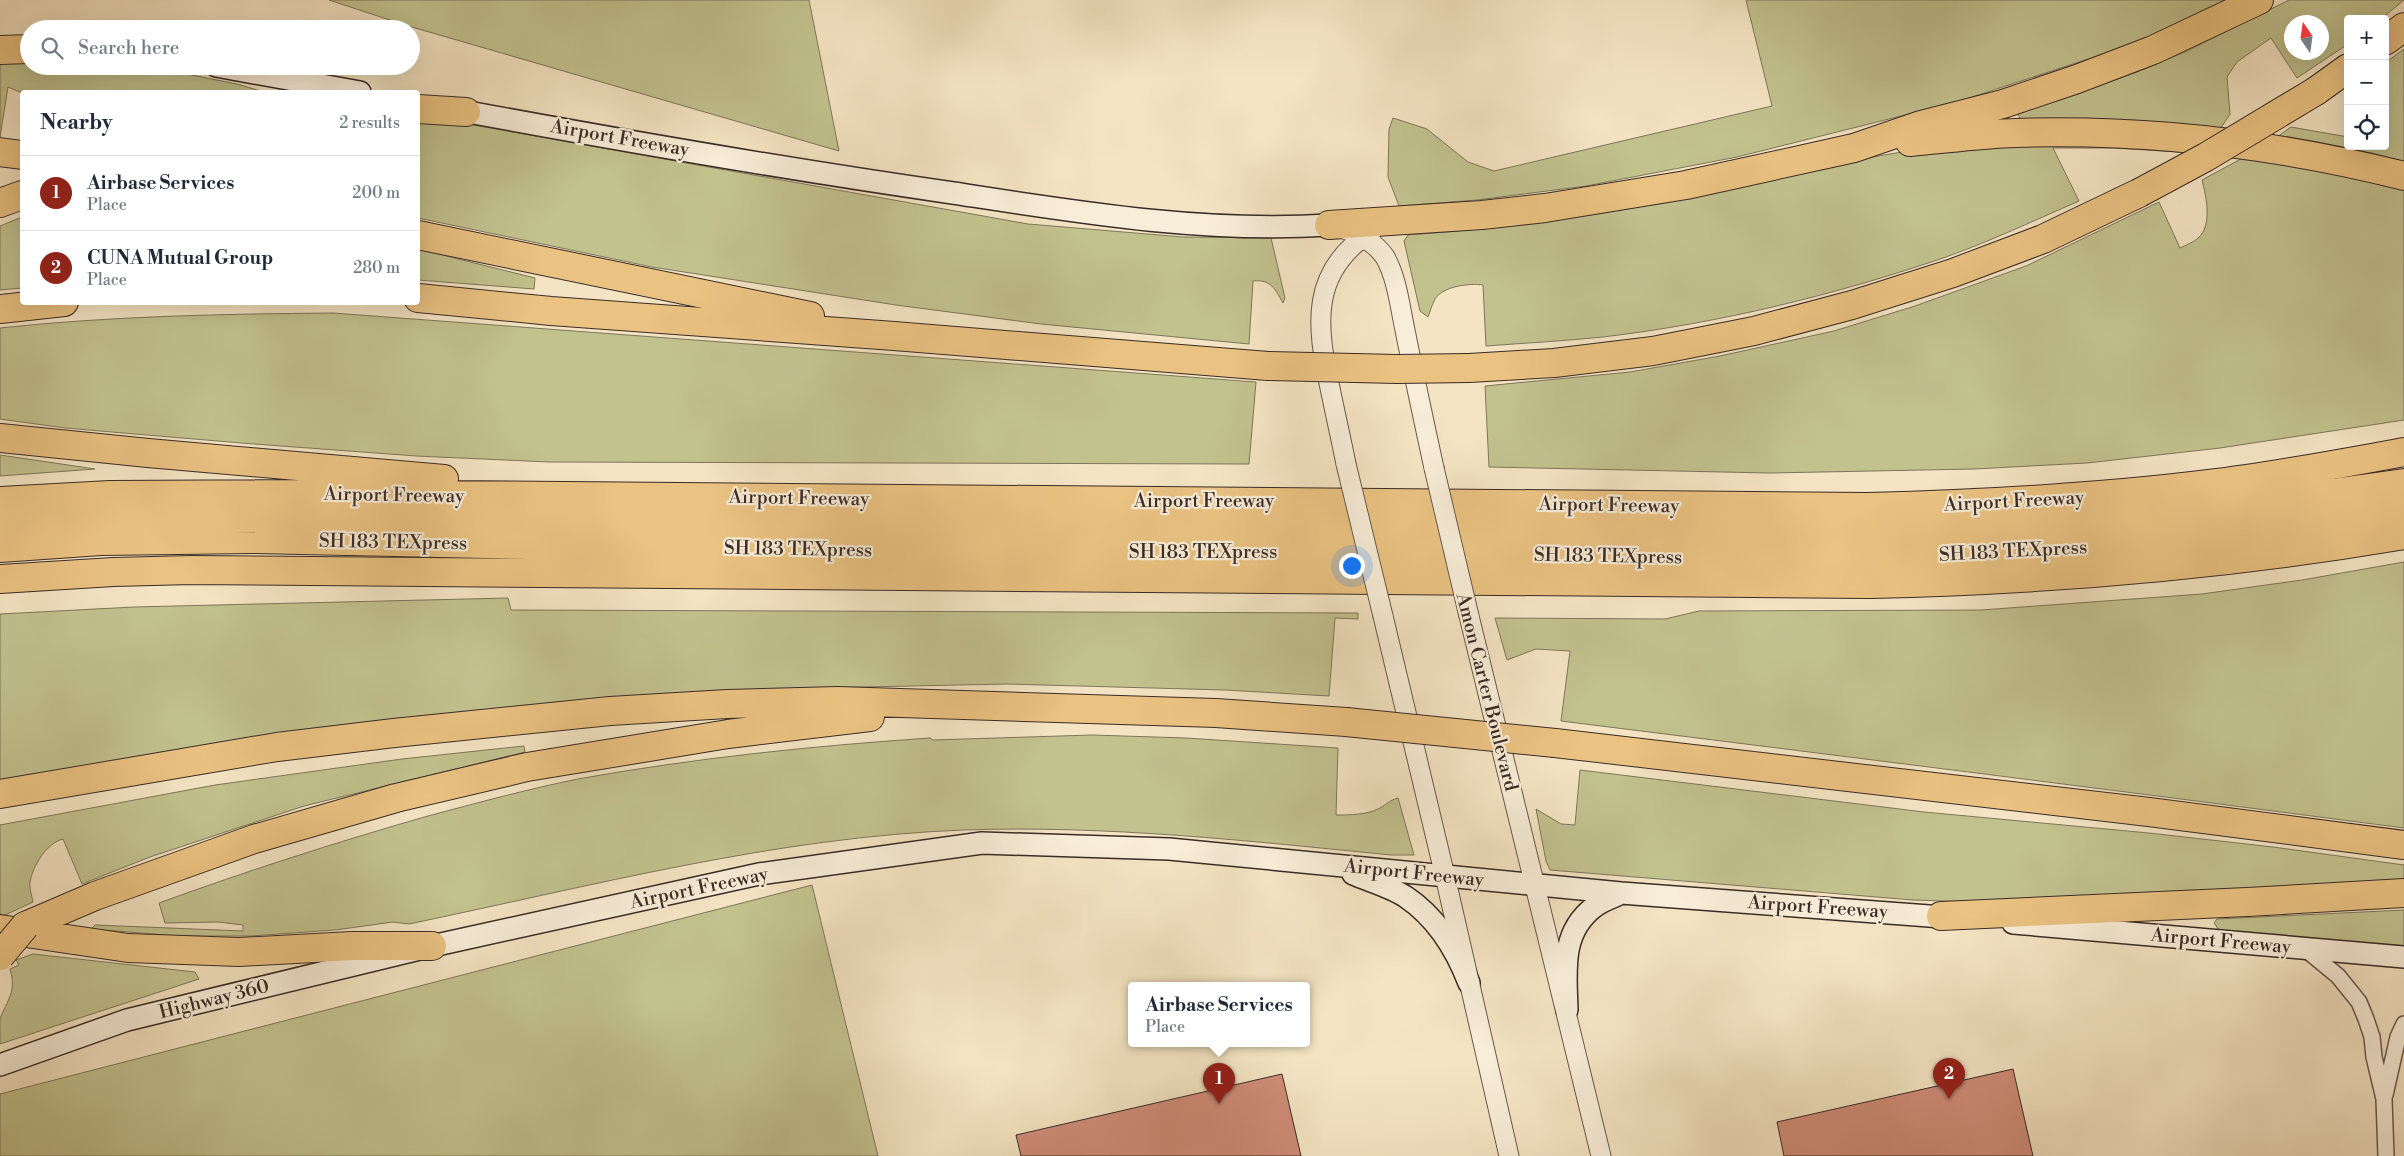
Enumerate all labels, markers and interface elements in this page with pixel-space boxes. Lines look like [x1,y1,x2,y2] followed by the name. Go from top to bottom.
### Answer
[2284,15,2329,60] north arrow
[2344,15,2389,150] map controls
[2344,15,2389,60] button: +
[20,20,420,75] search box
[38,34,66,62] icon: search
[78,36,179,60] text: Search here
[2344,60,2389,105] button: −
[2344,105,2389,150] button: locate
[40,110,113,136] text: Nearby
[339,113,400,133] text: 2 results
[548,114,692,162] street label: Airport Freeway
[87,171,234,195] text: Airbase Services
[52,183,60,203] text: 1
[352,183,400,203] text: 200 m
[87,195,127,215] text: Place
[87,246,273,270] text: CUNA Mutual Group
[51,258,61,278] text: 2
[353,258,400,278] text: 280 m
[87,270,127,290] text: Place
[323,482,465,508] street label: Airport Freeway
[728,485,870,511] street label: Airport Freeway
[1942,485,2086,517] street label: Airport Freeway
[1133,489,1275,513] street label: Airport Freeway
[1538,492,1680,518] street label: Airport Freeway
[319,529,467,555] street label: SH 183 TEXpress
[1938,535,2088,567] street label: SH 183 TEXpress
[724,536,872,562] street label: SH 183 TEXpress
[1129,540,1277,564] street label: SH 183 TEXpress
[1534,543,1682,569] street label: SH 183 TEXpress
[1339,553,1365,579] your location
[1451,590,1523,794] street label: Amon Carter Boulevard
[1342,854,1486,892] street label: Airport Freeway
[627,862,771,915] street label: Airport Freeway
[1746,890,1890,924] street label: Airport Freeway
[2149,923,2293,959] street label: Airport Freeway
[156,974,272,1024] street label: Highway 360
[1128,982,1310,1047] popup
[1145,993,1293,1017] text: Airbase Services
[1145,1017,1185,1037] text: Place
[1933,1058,1965,1099] pin: 2
[1203,1063,1235,1104] pin: 1

